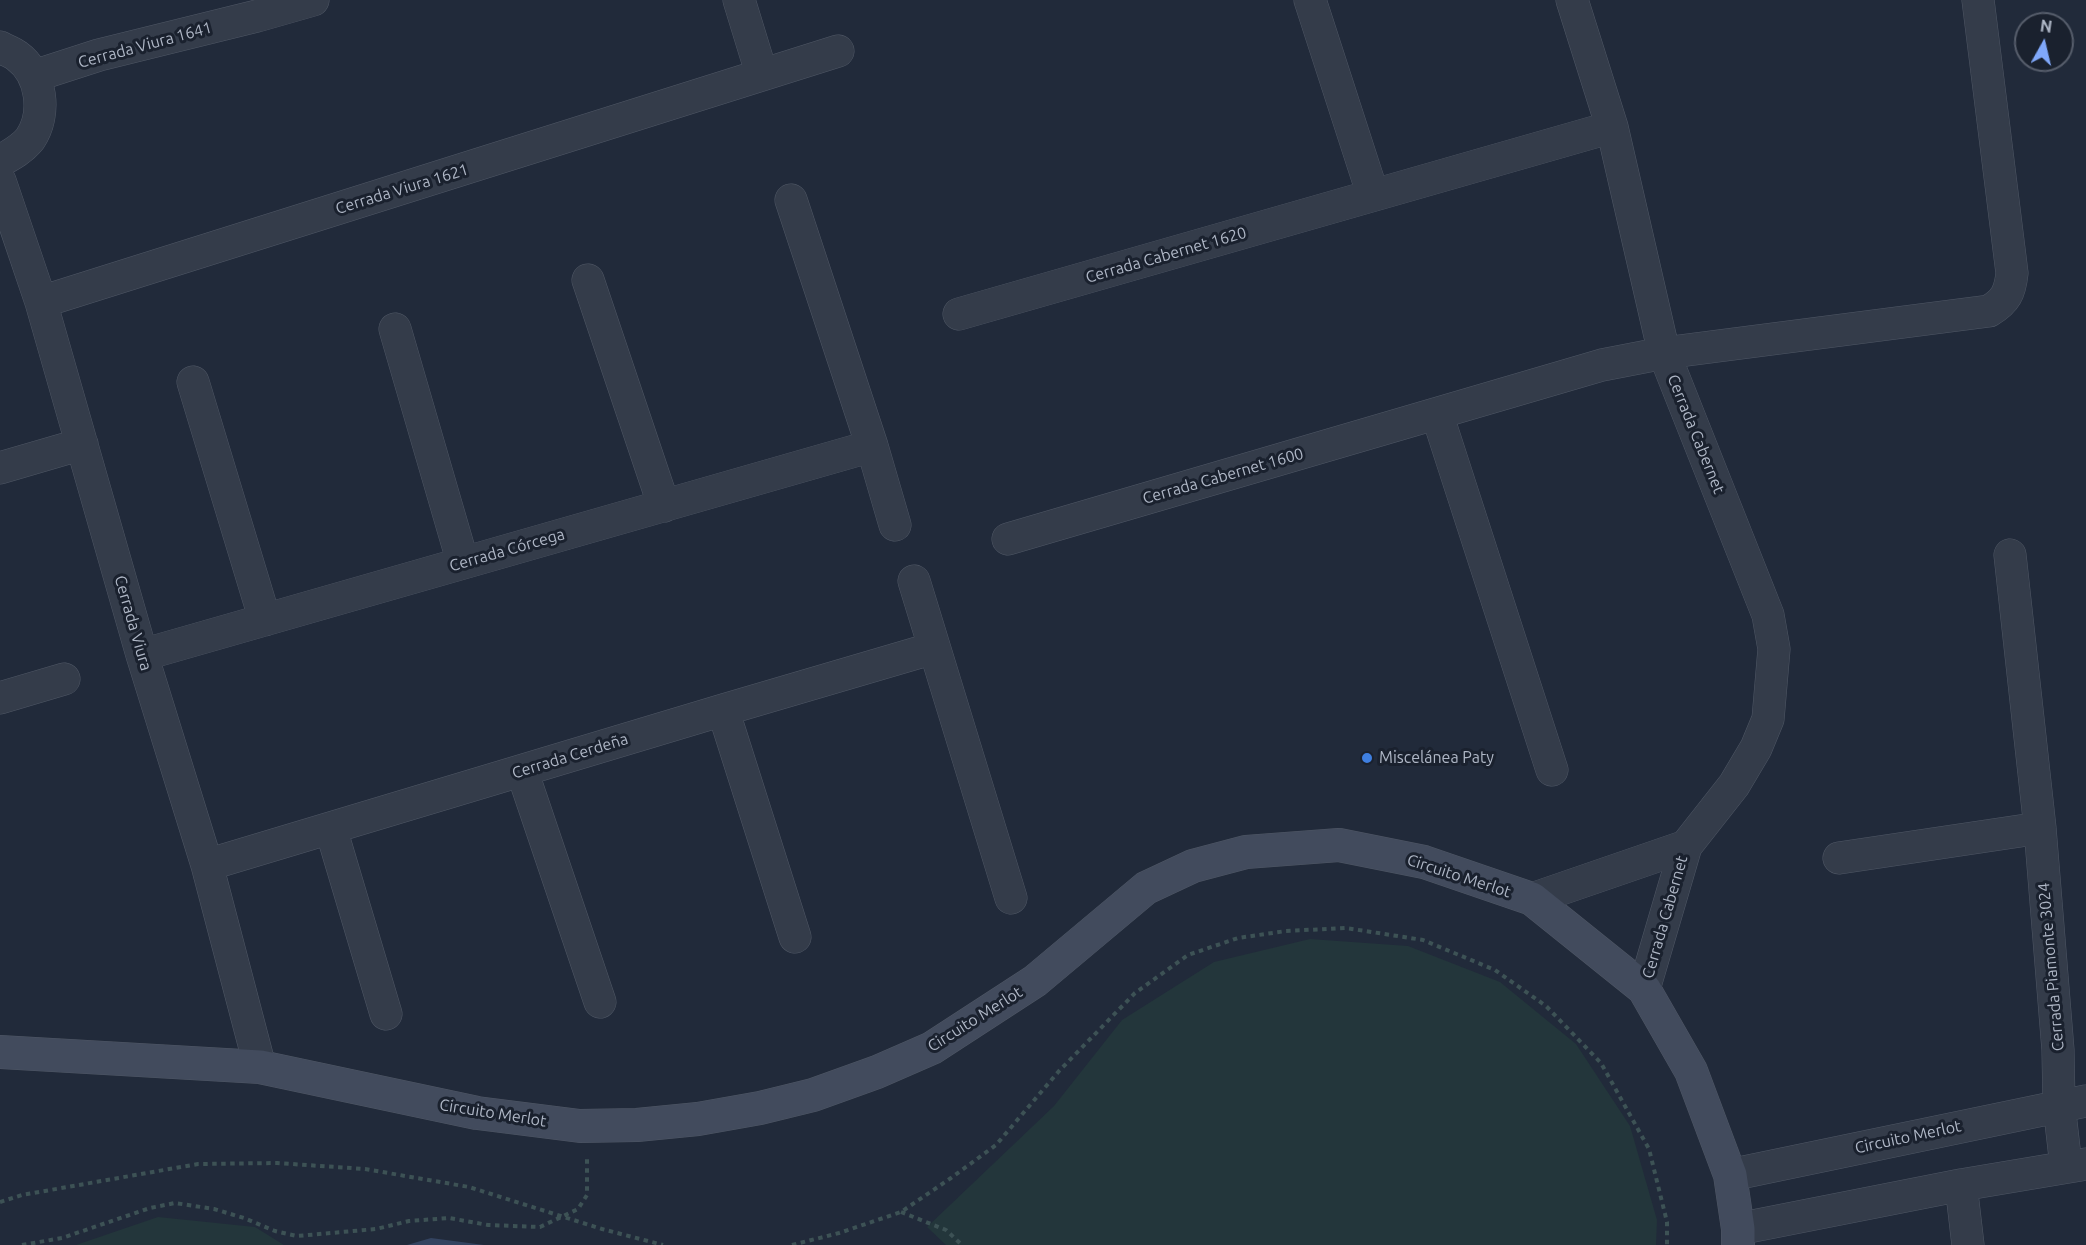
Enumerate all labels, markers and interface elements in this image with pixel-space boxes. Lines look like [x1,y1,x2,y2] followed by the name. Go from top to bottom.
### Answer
[2014,12,2074,72] north arrow
[2039,16,2053,36] text: N
[76,18,214,72] street label: Cerrada Viura 1641
[333,160,471,218] street label: Cerrada Viura 1621
[1083,223,1249,287] street label: Cerrada Cabernet 1620
[1663,372,1729,496] street label: Cerrada Cabernet
[1140,444,1306,508] street label: Cerrada Cabernet 1600
[447,524,567,576] street label: Cerrada Córcega
[110,573,156,673] street label: Cerrada Viura
[510,729,630,783] street label: Cerrada Cerdeña
[1379,748,1494,768] place label: Miscelánea Paty
[1360,751,1374,765] marker: Miscelánea Paty
[1405,850,1513,902] street label: Circuito Merlot
[1638,853,1692,981] street label: Cerrada Cabernet
[2034,882,2068,1052] street label: Cerrada Piamonte 3024
[924,982,1026,1056] street label: Circuito Merlot
[438,1095,548,1131] street label: Circuito Merlot
[1853,1116,1963,1158] street label: Circuito Merlot

